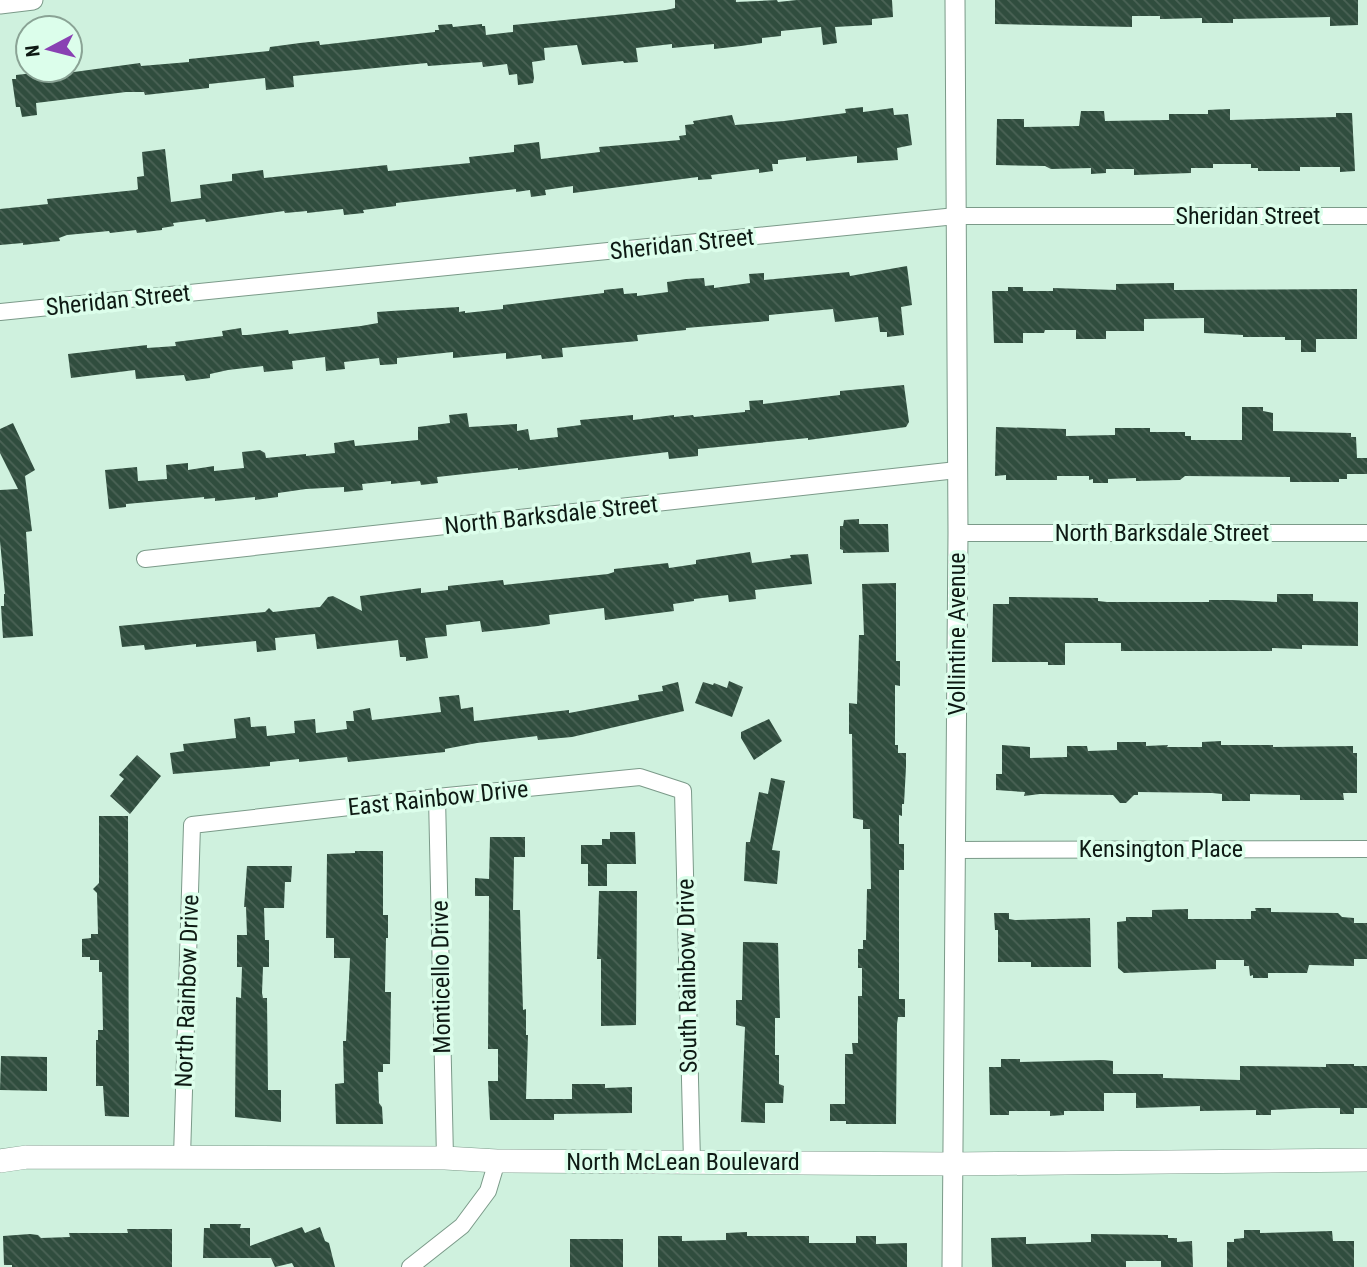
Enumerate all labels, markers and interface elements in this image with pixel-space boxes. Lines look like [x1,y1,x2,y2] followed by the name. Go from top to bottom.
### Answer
[14,14,84,84] north arrow
[20,44,45,58] text: N
[1176,202,1320,230] street label: Sheridan Street
[608,223,756,265] street label: Sheridan Street
[44,279,192,321] street label: Sheridan Street
[443,490,659,540] street label: North Barksdale Street
[1055,519,1269,547] street label: North Barksdale Street
[943,552,971,716] street label: Vollintine Avenue
[346,775,530,821] street label: East Rainbow Drive
[1079,835,1243,863] street label: Kensington Place
[671,879,703,1073] street label: South Rainbow Drive
[170,894,204,1088] street label: North Rainbow Drive
[426,900,456,1054] street label: Monticello Drive
[566,1148,800,1176] street label: North McLean Boulevard

